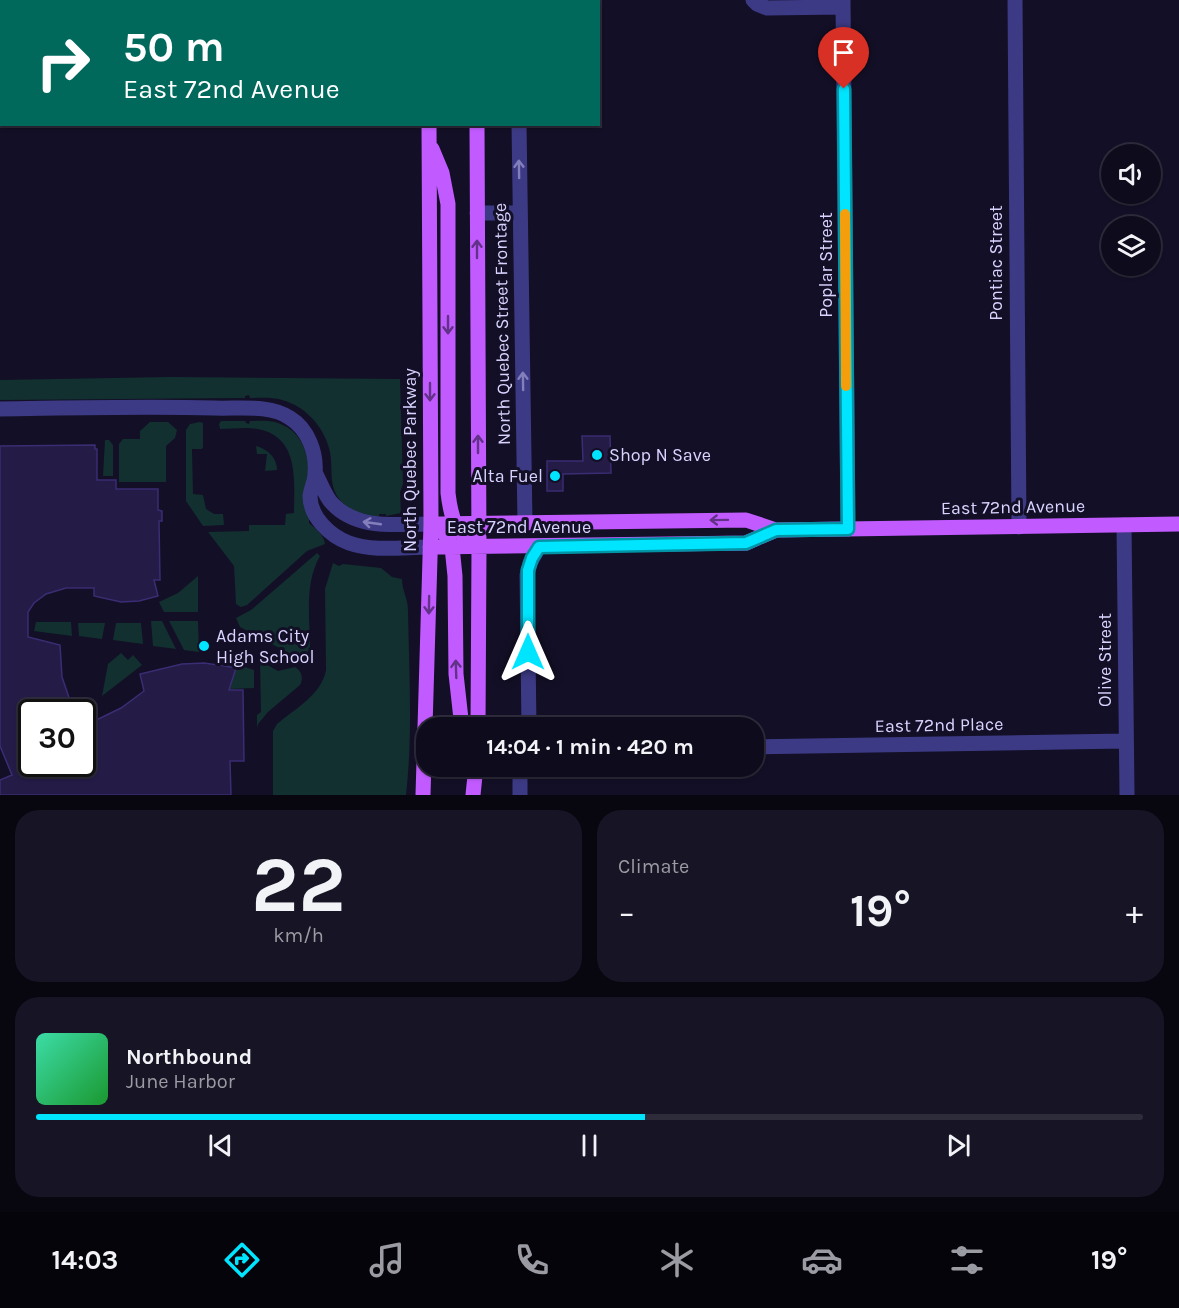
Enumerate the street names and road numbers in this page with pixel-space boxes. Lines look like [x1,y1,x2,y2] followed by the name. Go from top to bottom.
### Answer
[489,203,515,445] street label: North Quebec Street Frontage
[985,205,1007,321] street label: Pontiac Street
[815,212,837,318] street label: Poplar Street
[399,368,421,552] street label: North Quebec Parkway
[941,495,1085,519] street label: East 72nd Avenue
[447,516,591,538] street label: East 72nd Avenue
[1094,613,1116,707] street label: Olive Street
[874,713,1004,737] street label: East 72nd Place

